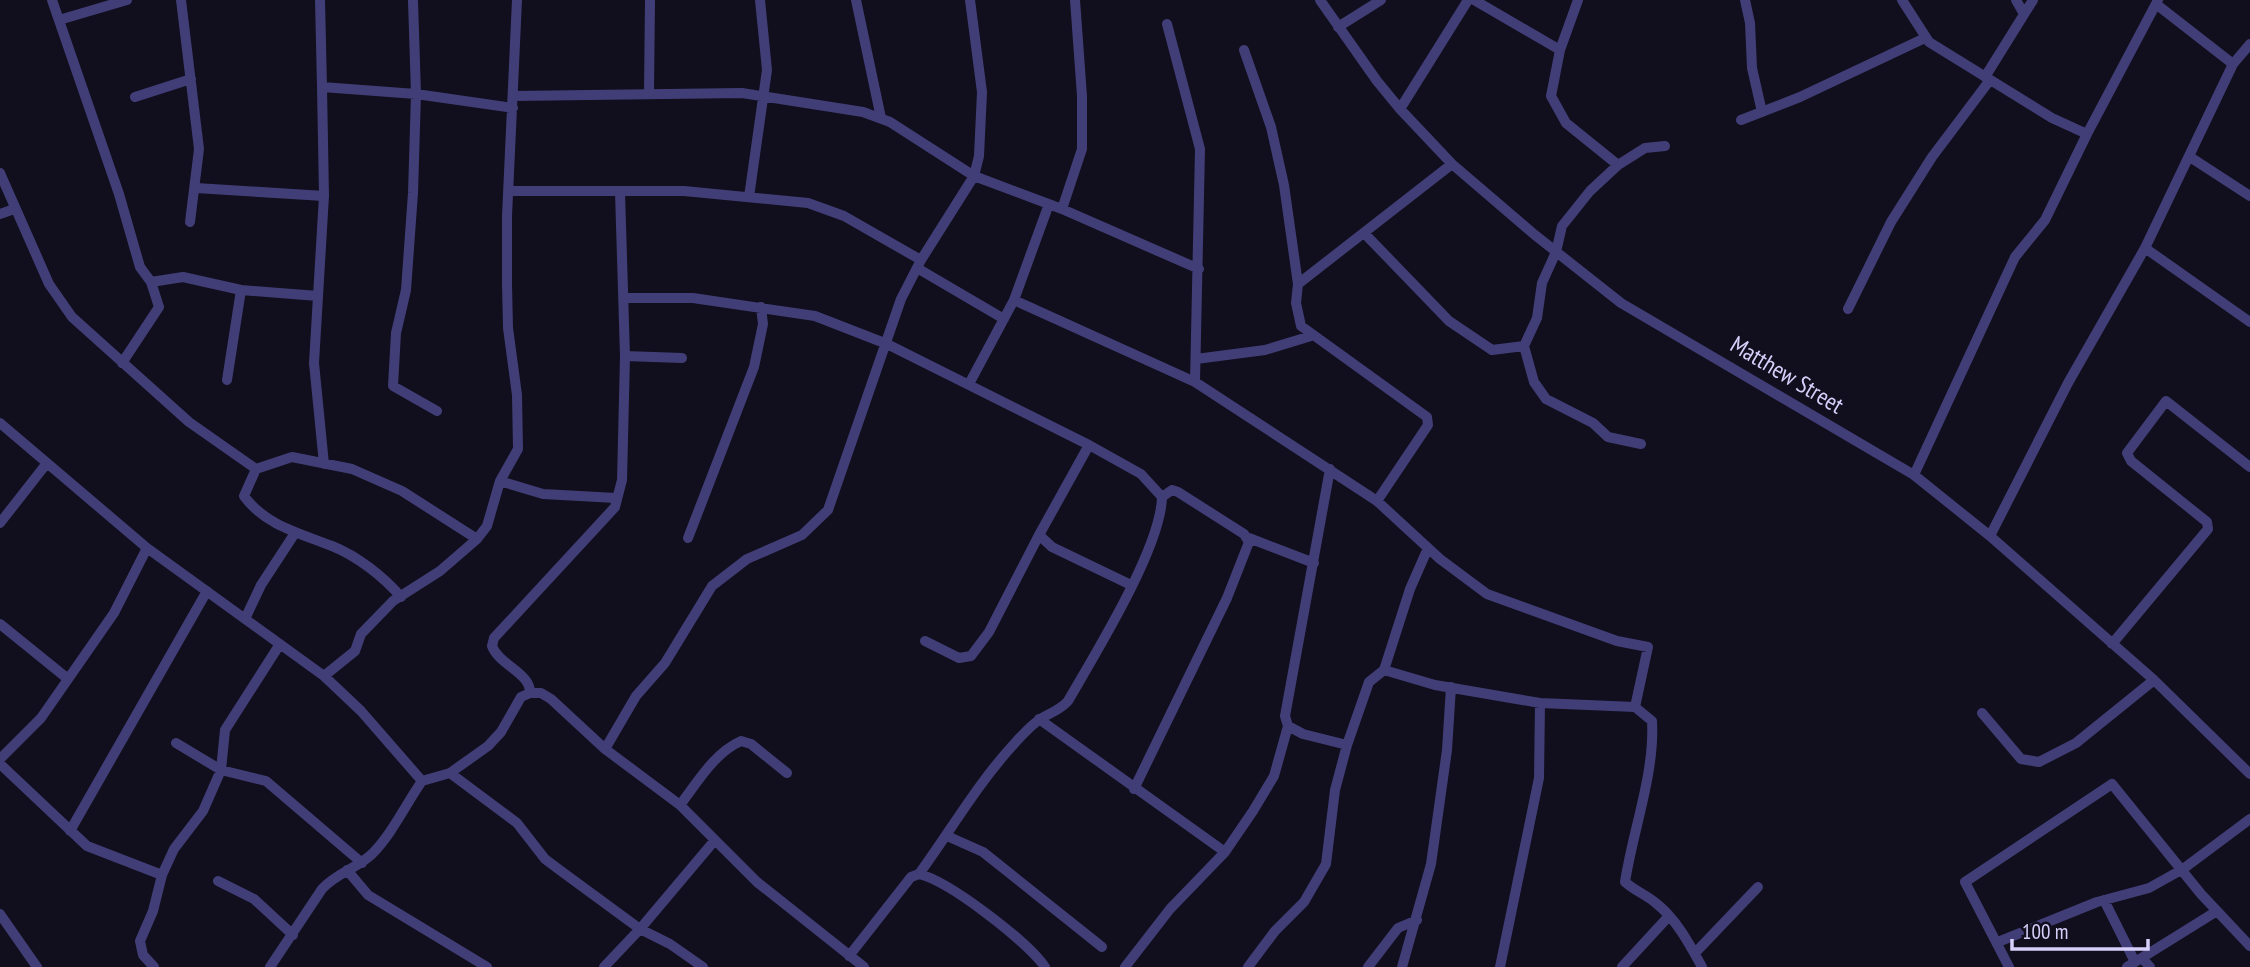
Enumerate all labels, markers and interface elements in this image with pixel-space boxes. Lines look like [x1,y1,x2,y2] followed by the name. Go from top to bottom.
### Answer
[1725,329,1850,421] street label: Matthew Street
[2012,908,2148,952] scale bar
[2022,918,2068,945] text: 100 m

